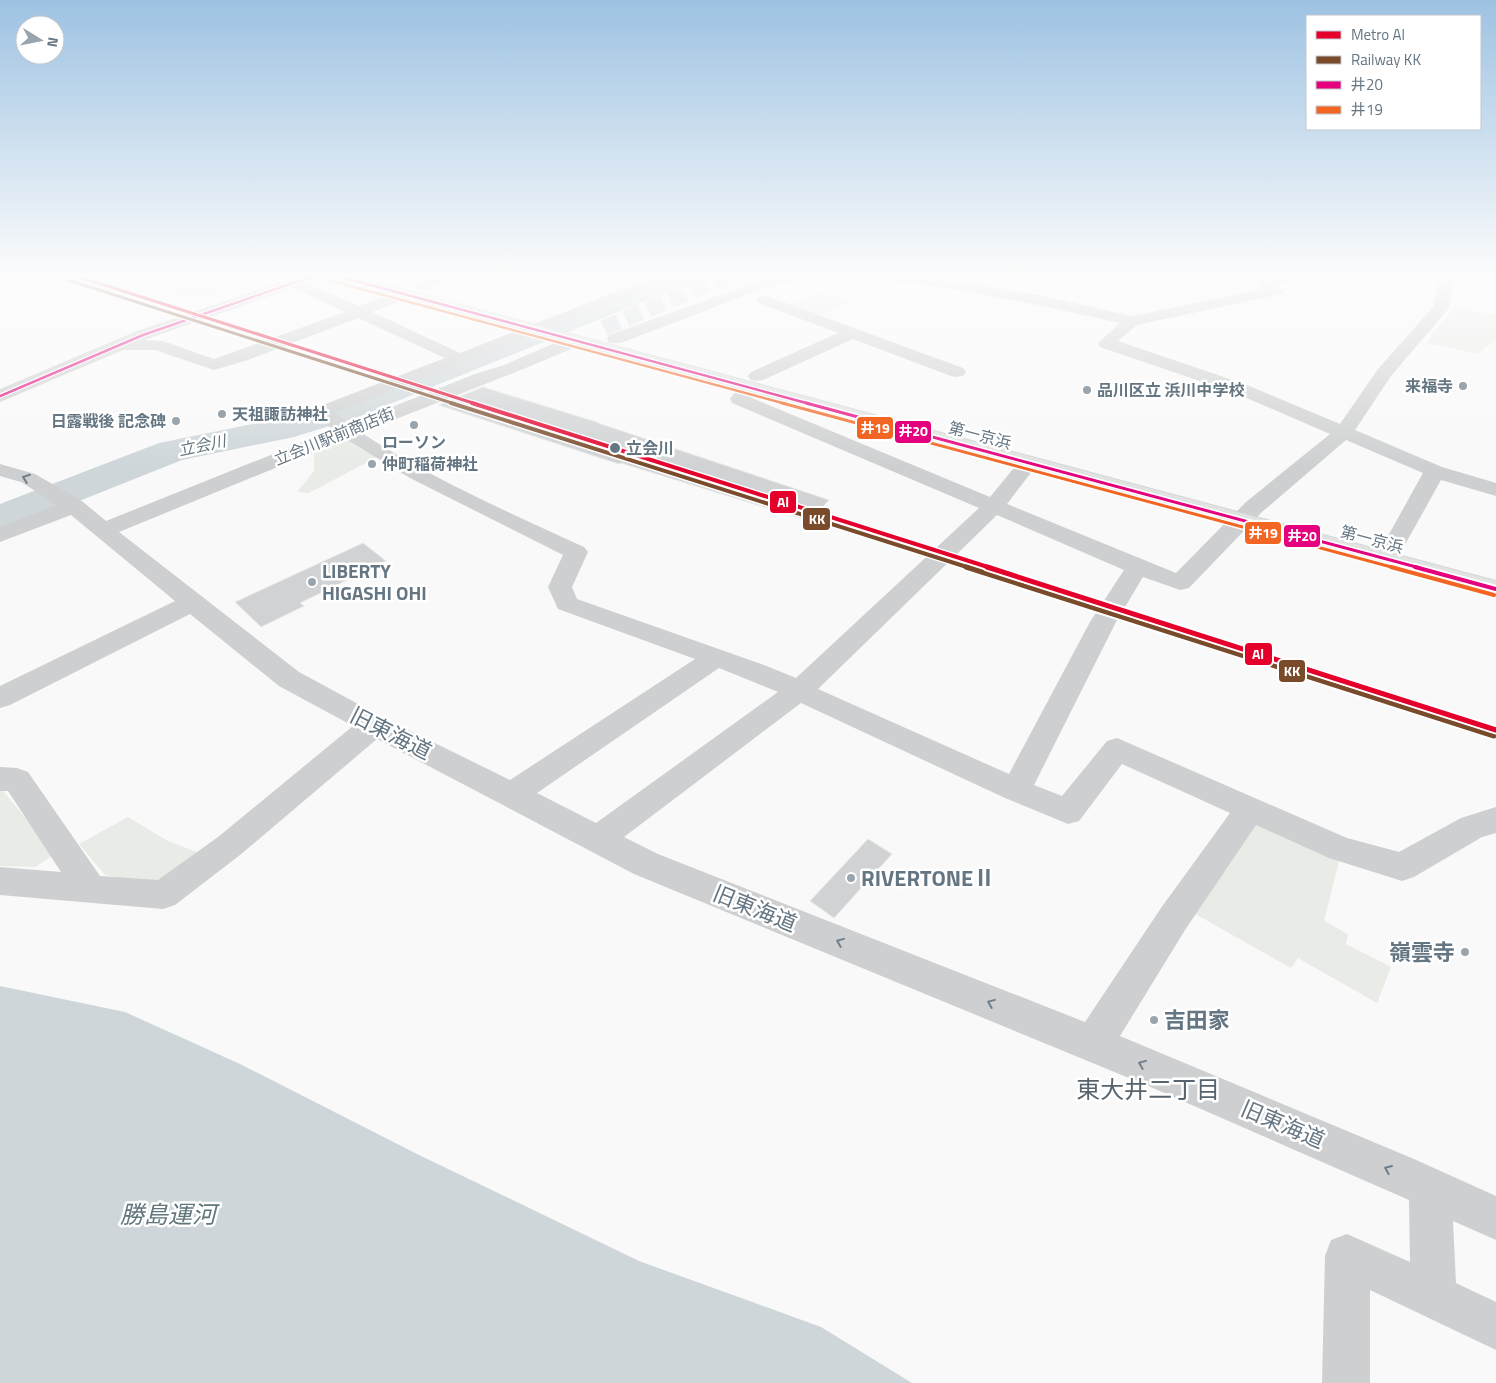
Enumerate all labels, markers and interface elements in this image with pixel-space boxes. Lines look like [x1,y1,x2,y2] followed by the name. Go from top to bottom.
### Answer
[15,15,65,65] north arrow
[1306,15,1481,130] legend
[1351,23,1405,46] text: Metro Al
[42,36,64,49] text: N
[1351,48,1421,71] text: Railway KK
[1351,73,1383,96] text: 井20
[1351,98,1383,121] text: 井19
[1405,374,1453,398] place label: 来福寺
[1097,378,1245,402] place label: 品川区立 浜川中学校
[1457,380,1469,392] marker: 来福寺
[1081,384,1093,396] marker: 品川区立 浜川中学校
[270,401,398,471] street label: 立会川駅前商店街
[232,402,328,426] place label: 天祖諏訪神社
[216,408,228,420] marker: 天祖諏訪神社
[50,409,166,433] place label: 日露戦後 記念碑
[170,415,182,427] marker: 日露戦後 記念碑
[946,415,1014,455] street label: 第一京浜
[856,416,894,440] line badge: 井19
[860,417,890,438] text: 井19
[408,419,420,431] marker: ローソン
[894,420,932,444] line badge: 井20
[898,420,928,441] text: 井20
[176,428,230,462] water label: 立会川
[382,430,446,454] place label: ローソン
[626,436,674,460] place label: 立会川
[608,441,622,455] marker: 立会川
[382,452,478,476] place label: 仲町稲荷神社
[366,458,378,470] marker: 仲町稲荷神社
[22,474,31,484] one-way arrow
[769,490,797,514] line badge: Al
[777,491,789,512] text: Al
[802,507,831,531] line badge: KK
[809,508,826,529] text: KK
[1338,519,1406,559] street label: 第一京浜
[1244,521,1282,545] line badge: 井19
[1248,522,1278,543] text: 井19
[1283,524,1321,548] line badge: 井20
[1287,525,1317,546] text: 井20
[322,556,427,607] place label: LIBERTY HIGASHI OHI
[306,576,318,588] marker: LIBERTY HIGASHI OHI
[1244,642,1273,666] line badge: Al
[1252,643,1264,664] text: Al
[1278,659,1306,683] line badge: KK
[1284,660,1301,681] text: KK
[344,698,438,768] street label: 旧東海道
[861,861,995,895] place label: RIVERTONEⅡ
[845,872,857,884] marker: RIVERTONEⅡ
[708,876,802,940] street label: 旧東海道
[1389,935,1455,969] place label: 嶺雲寺
[836,938,845,949] one-way arrow
[1459,946,1471,958] marker: 嶺雲寺
[987,999,996,1009] one-way arrow
[1164,1003,1230,1037] place label: 吉田家
[1148,1014,1160,1026] marker: 吉田家
[1138,1060,1147,1070] one-way arrow
[1076,1071,1220,1107] district label: 東大井二丁目
[1236,1091,1330,1157] street label: 旧東海道
[1384,1164,1393,1175] one-way arrow
[120,1196,220,1232] water label: 勝島運河

